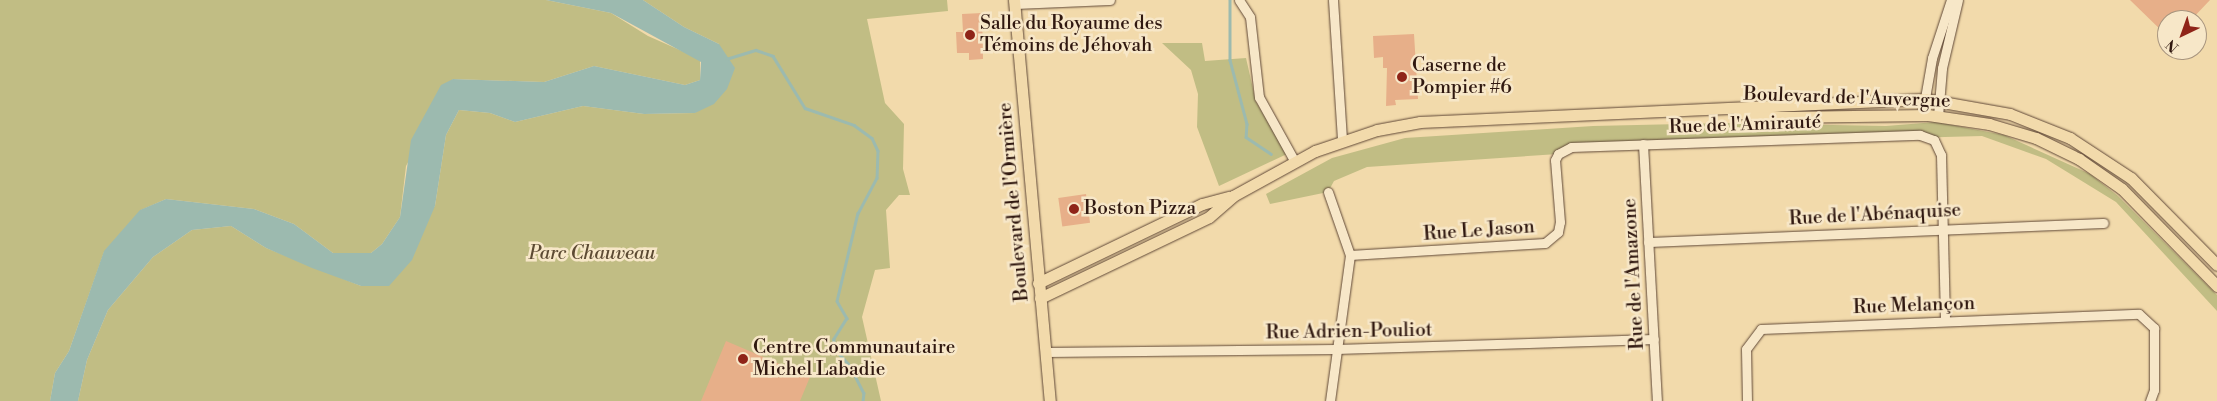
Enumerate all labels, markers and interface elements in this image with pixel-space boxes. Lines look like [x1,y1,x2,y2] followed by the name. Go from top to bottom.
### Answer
[2157,10,2207,60] north arrow
[980,13,1163,57] place label: Salle du Royaume des Témoins de Jéhovah
[964,29,976,41] marker: Salle du Royaume des Témoins de Jéhovah
[2162,35,2183,56] text: N
[1412,55,1512,99] place label: Caserne de Pompier #6
[1396,71,1408,83] marker: Caserne de Pompier #6
[1743,83,1951,113] street label: Boulevard de l'Auvergne
[994,102,1034,302] street label: Boulevard de l'Ormière
[1668,111,1822,139] street label: Rue de l'Amirauté
[1084,198,1196,220] place label: Boston Pizza
[1619,198,1649,350] street label: Rue de l'Amazone
[1788,199,1962,231] street label: Rue de l'Abénaquise
[1068,203,1080,215] marker: Boston Pizza
[1423,216,1535,246] street label: Rue Le Jason
[529,243,655,265] park label: Parc Chauveau
[1853,292,1975,320] street label: Rue Melançon
[1265,319,1433,345] street label: Rue Adrien-Pouliot
[753,337,955,381] place label: Centre Communautaire Michel Labadie
[737,353,749,365] marker: Centre Communautaire Michel Labadie

